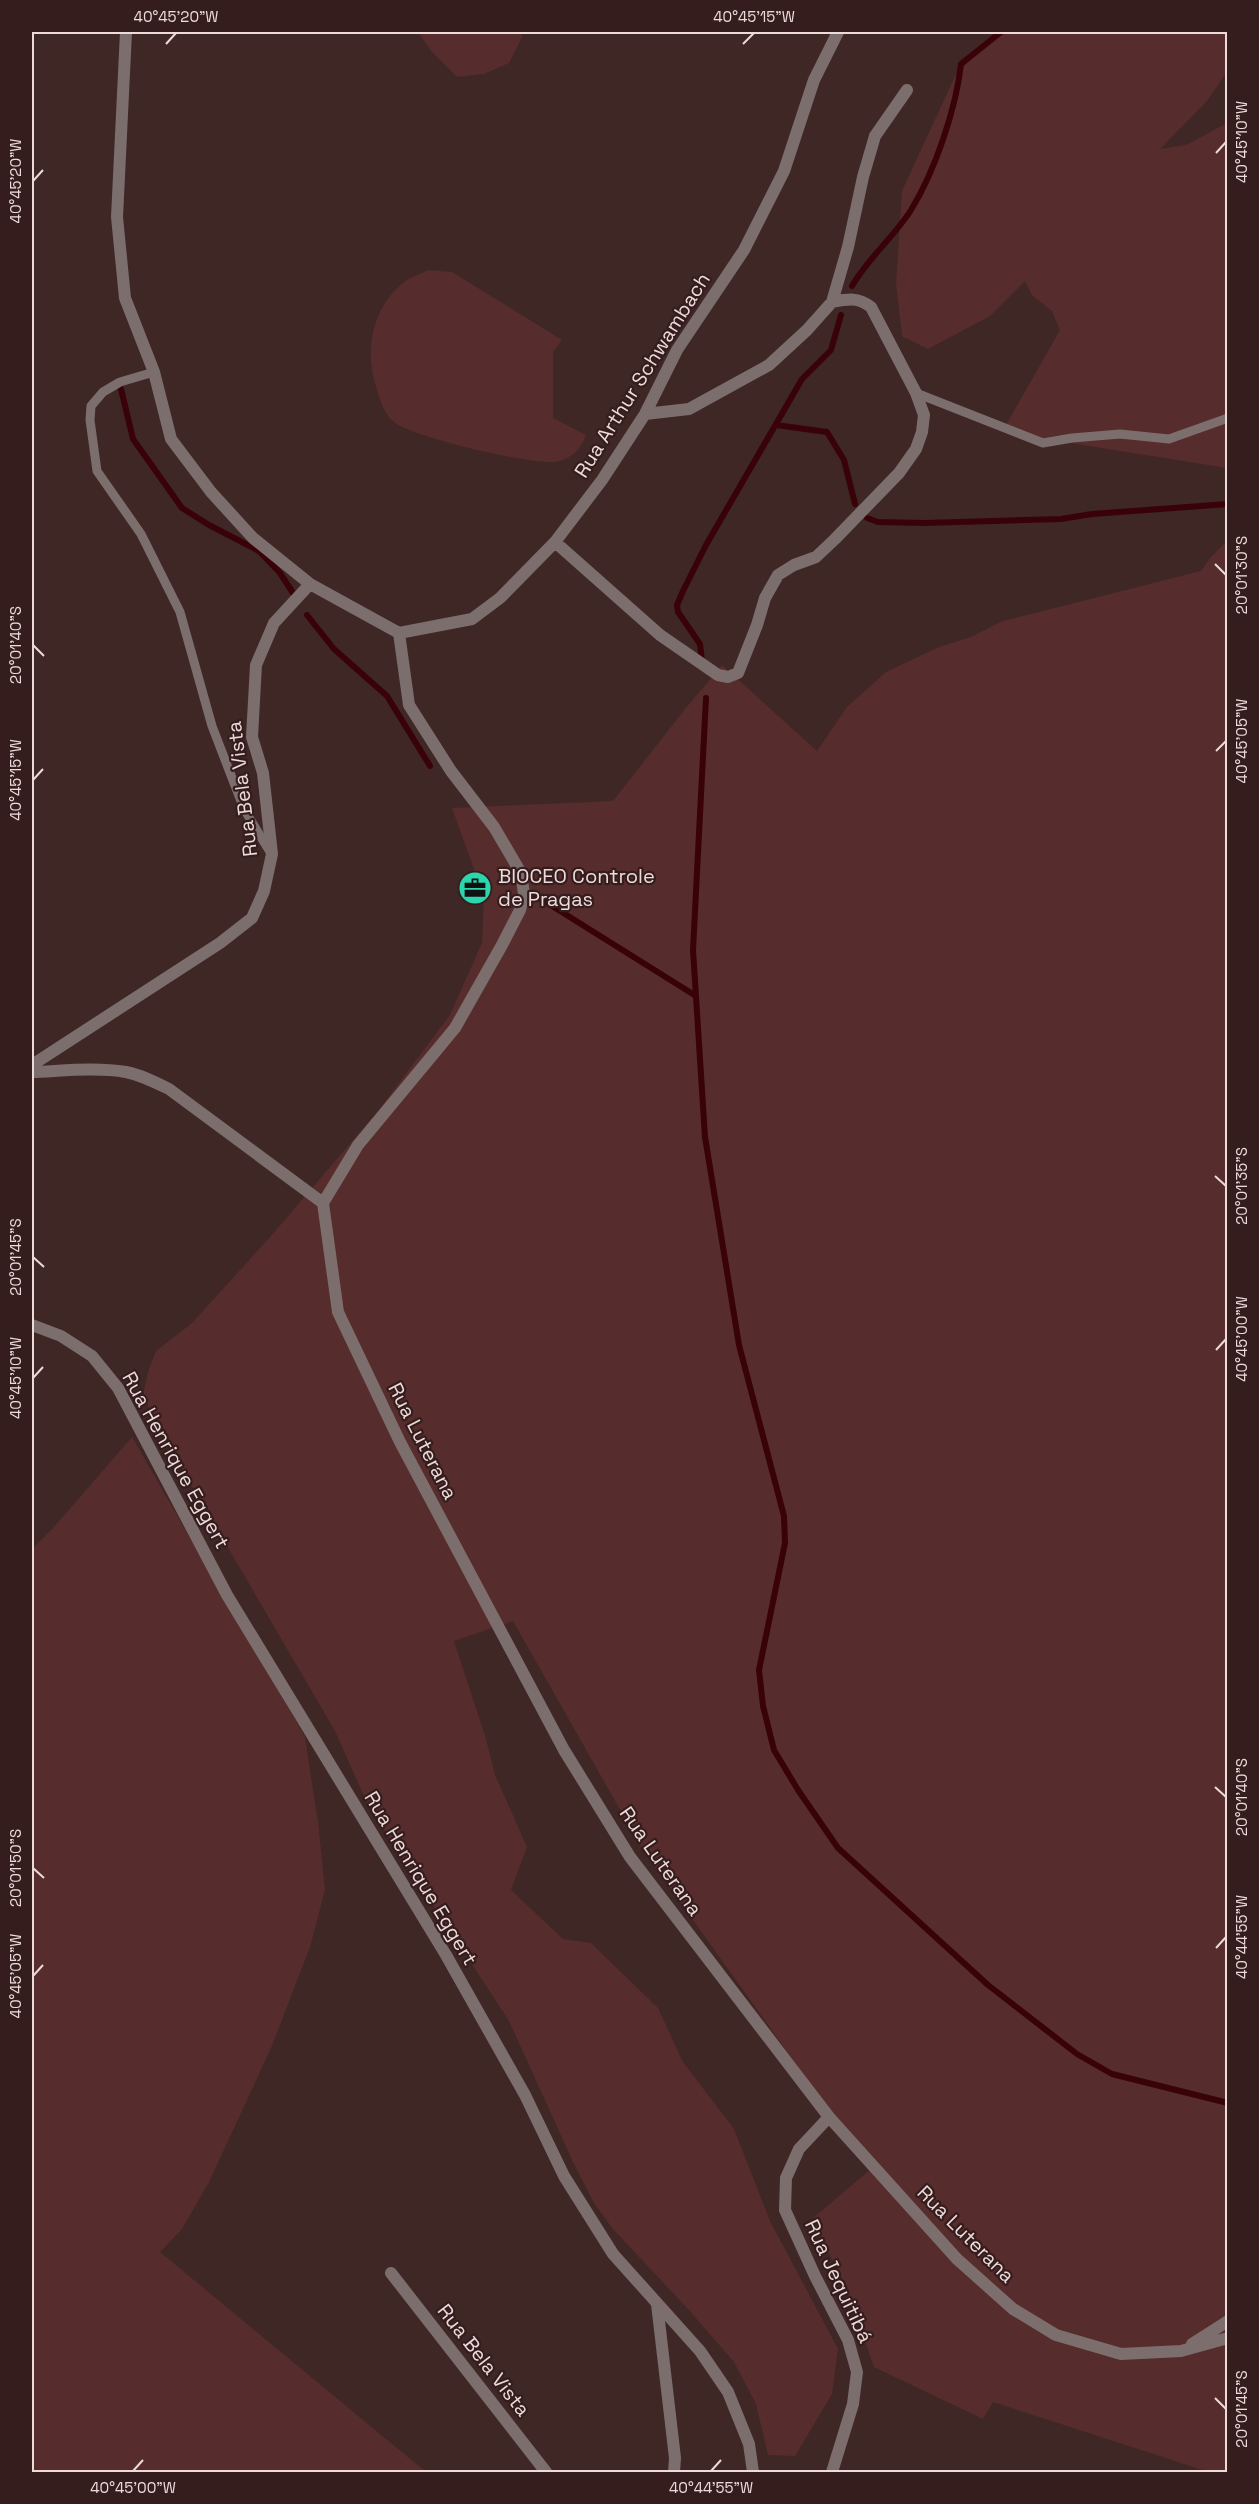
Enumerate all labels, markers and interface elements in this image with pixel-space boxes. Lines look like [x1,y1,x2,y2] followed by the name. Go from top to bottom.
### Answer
[134,7,219,26] text: 40°45'20"W
[713,7,795,26] text: 40°45'15"W
[1232,101,1251,183] text: 40°45'10"W
[6,139,25,224] text: 40°45'20"W
[568,268,716,482] street label: Rua Arthur Schwambach
[1232,536,1251,614] text: 20°01'30"S
[6,606,25,684] text: 20°01'40"S
[1232,699,1251,783] text: 40°45'05"W
[221,720,263,858] street label: Rua Bela Vista
[6,739,25,821] text: 40°45'15"W
[498,863,655,912] place label: BIOCEO Controle de Pragas
[457,870,493,906] office icon: BIOCEO Controle de Pragas
[1232,1147,1251,1225] text: 20°01'35"S
[6,1218,25,1296] text: 20°01'45"S
[1232,1296,1251,1382] text: 40°45'00"W
[6,1337,25,1419] text: 40°45'10"W
[116,1367,236,1553] street label: Rua Henrique Eggert
[382,1378,464,1504] street label: Rua Luterana
[1232,1758,1251,1836] text: 20°01'40"S
[359,1786,483,1970] street label: Rua Henrique Eggert
[614,1801,708,1921] street label: Rua Luterana
[6,1829,25,1907] text: 20°01'50"S
[1232,1895,1251,1979] text: 40°44'55"W
[6,1934,25,2018] text: 40°45'05"W
[912,2180,1020,2288] street label: Rua Luterana
[799,2215,879,2347] street label: Rua Jequitibá
[432,2298,536,2422] street label: Rua Bela Vista
[1232,2370,1251,2448] text: 20°01'45"S
[90,2478,176,2497] text: 40°45'00"W
[669,2478,753,2497] text: 40°44'55"W

